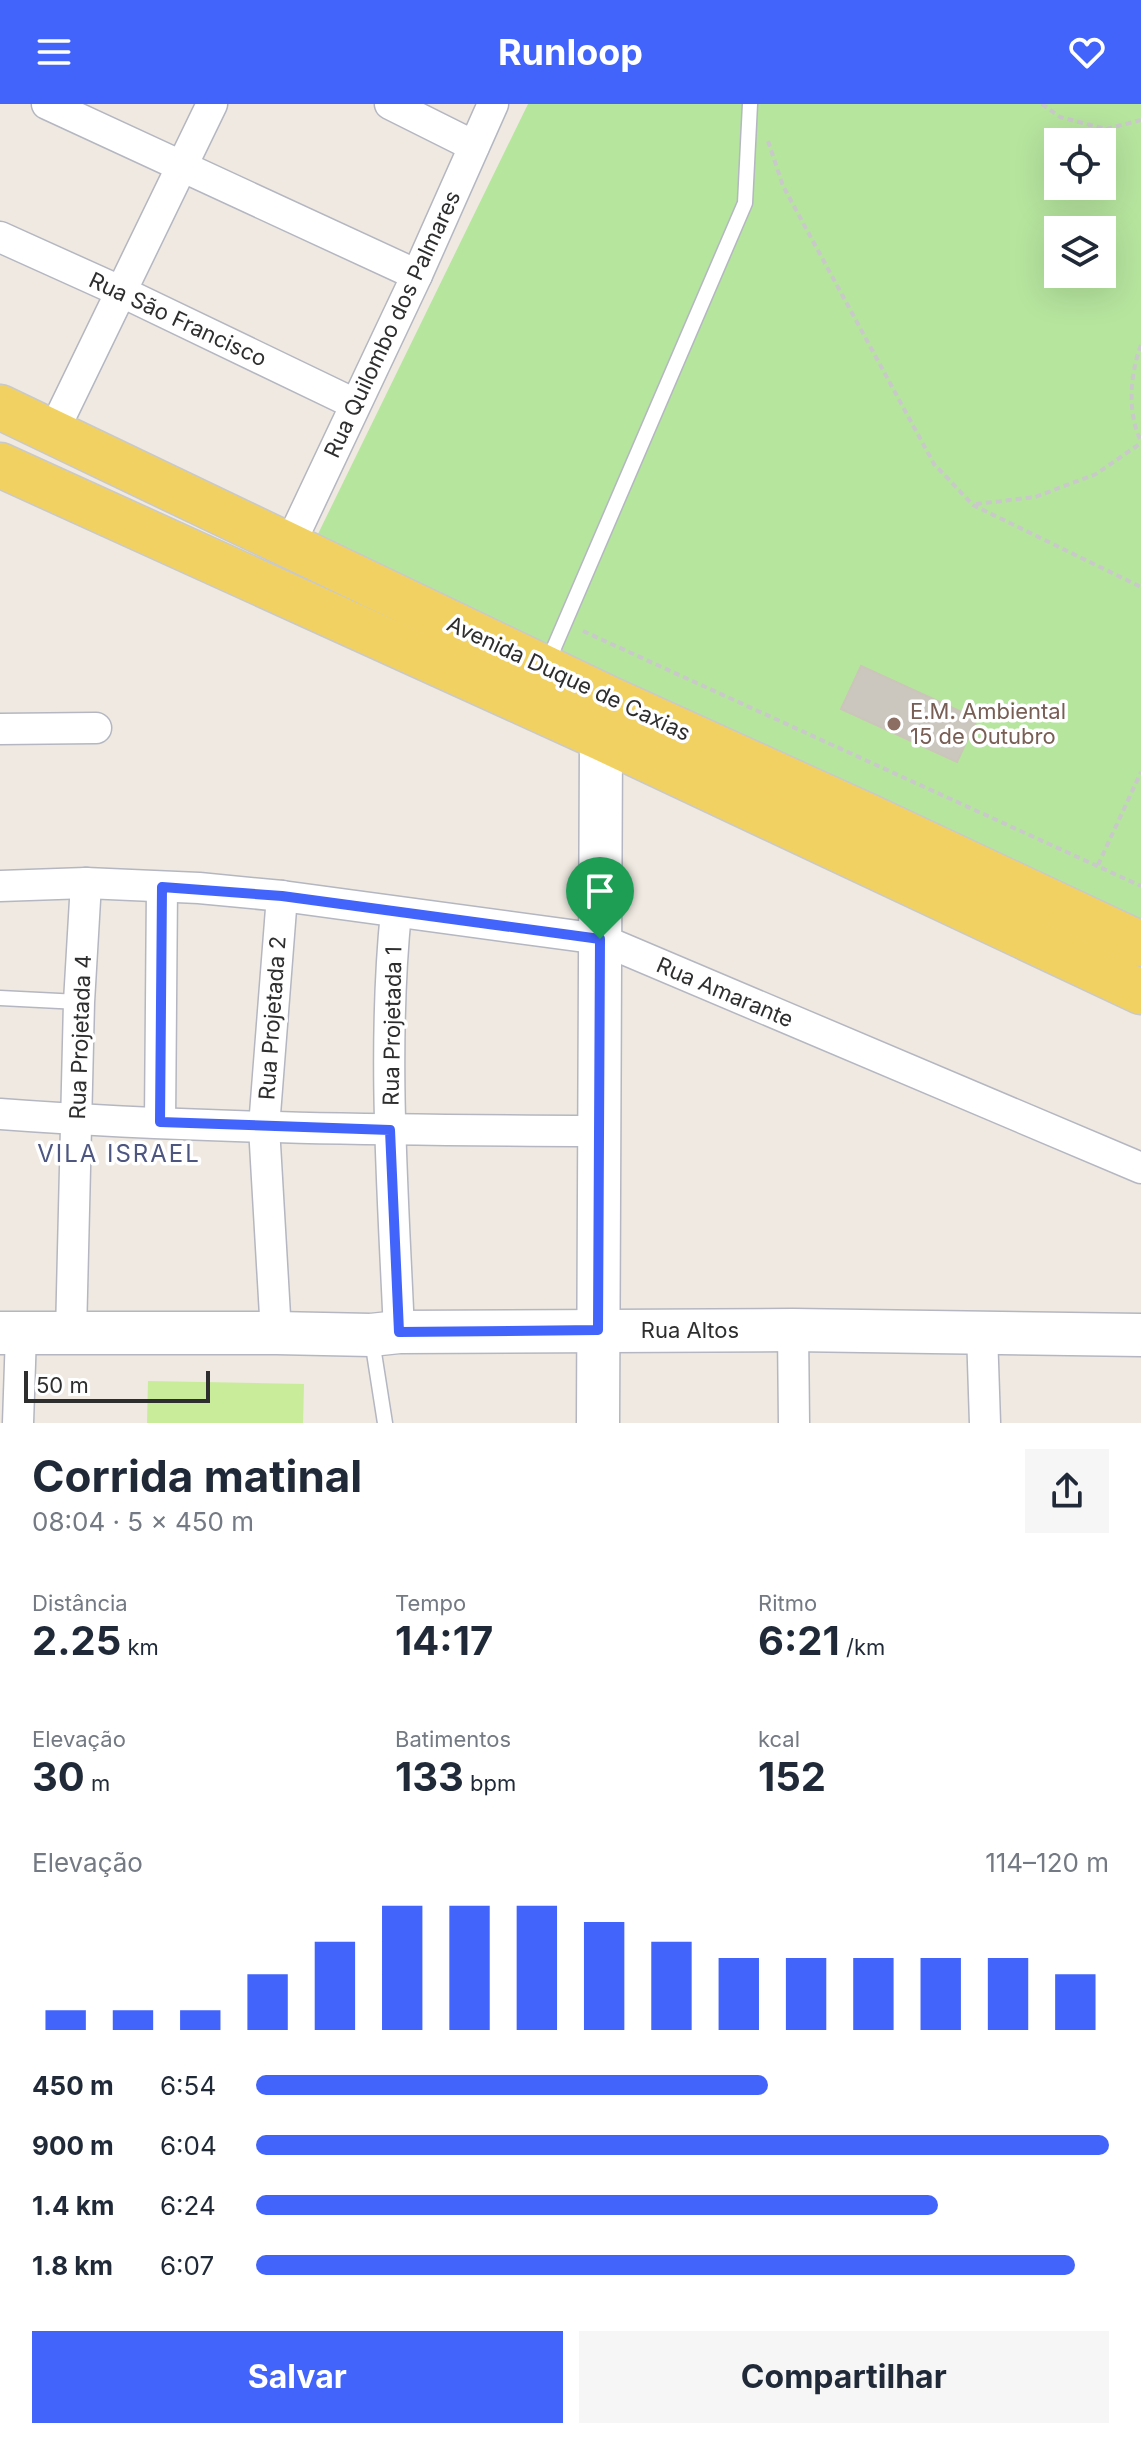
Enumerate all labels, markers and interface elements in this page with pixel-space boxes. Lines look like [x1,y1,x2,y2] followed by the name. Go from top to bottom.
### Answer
[32,30,76,74] icon: menu
[498,30,643,74] text: Runloop
[1065,30,1109,74] icon: heart
[1044,128,1116,288] map controls
[1044,128,1116,200] button: locate
[319,186,465,462] street label: Rua Quilombo dos Palmares
[1044,216,1116,288] button: layers
[85,266,271,372] street label: Rua São Francisco
[443,610,695,746] street label: Avenida Duque de Caxias
[910,698,1066,749] place label: E.M. Ambiental 15 de Outubro
[885,715,903,733] marker: E.M. Ambiental 15 de Outubro
[566,857,634,939] pin
[578,869,622,913] icon: arrive
[253,935,291,1101] street label: Rua Projetada 2
[378,946,406,1106] street label: Rua Projetada 1
[653,952,797,1032] street label: Rua Amarante
[64,954,96,1120] street label: Rua Projetada 4
[37,1139,201,1168] district label: VILA ISRAEL
[641,1317,739,1343] street label: Rua Altos
[24,1367,210,1403] scale bar
[36,1372,89,1398] text: 50 m
[32,1449,362,1503] text: Corrida matinal
[1025,1449,1109,1533] button: share
[32,1506,254,1537] text: 08:04 · 5 × 450 m
[32,1590,128,1616] text: Distância
[395,1590,466,1616] text: Tempo
[758,1590,817,1616] text: Ritmo
[32,1616,121,1665] text: 2.25
[395,1616,493,1665] text: 14:17
[758,1616,840,1665] text: 6:21
[121,1634,159,1660] text: km
[840,1634,885,1660] text: /km
[32,1726,126,1752] text: Elevação
[395,1726,511,1752] text: Batimentos
[758,1726,800,1752] text: kcal
[32,1752,85,1801] text: 30
[395,1752,464,1801] text: 133
[758,1752,826,1801] text: 152
[85,1770,110,1796] text: m
[464,1770,516,1796] text: bpm
[32,1847,143,1878] text: Elevação
[985,1847,1109,1878] text: 114–120 m
[32,2070,114,2101] text: 450 m
[160,2070,216,2101] text: 6:54
[32,2130,114,2161] text: 900 m
[160,2130,217,2161] text: 6:04
[32,2190,114,2221] text: 1.4 km
[160,2190,216,2221] text: 6:24
[32,2250,113,2281] text: 1.8 km
[160,2250,214,2281] text: 6:07
[32,2331,563,2423] button: Salvar
[579,2331,1109,2423] button: Compartilhar

